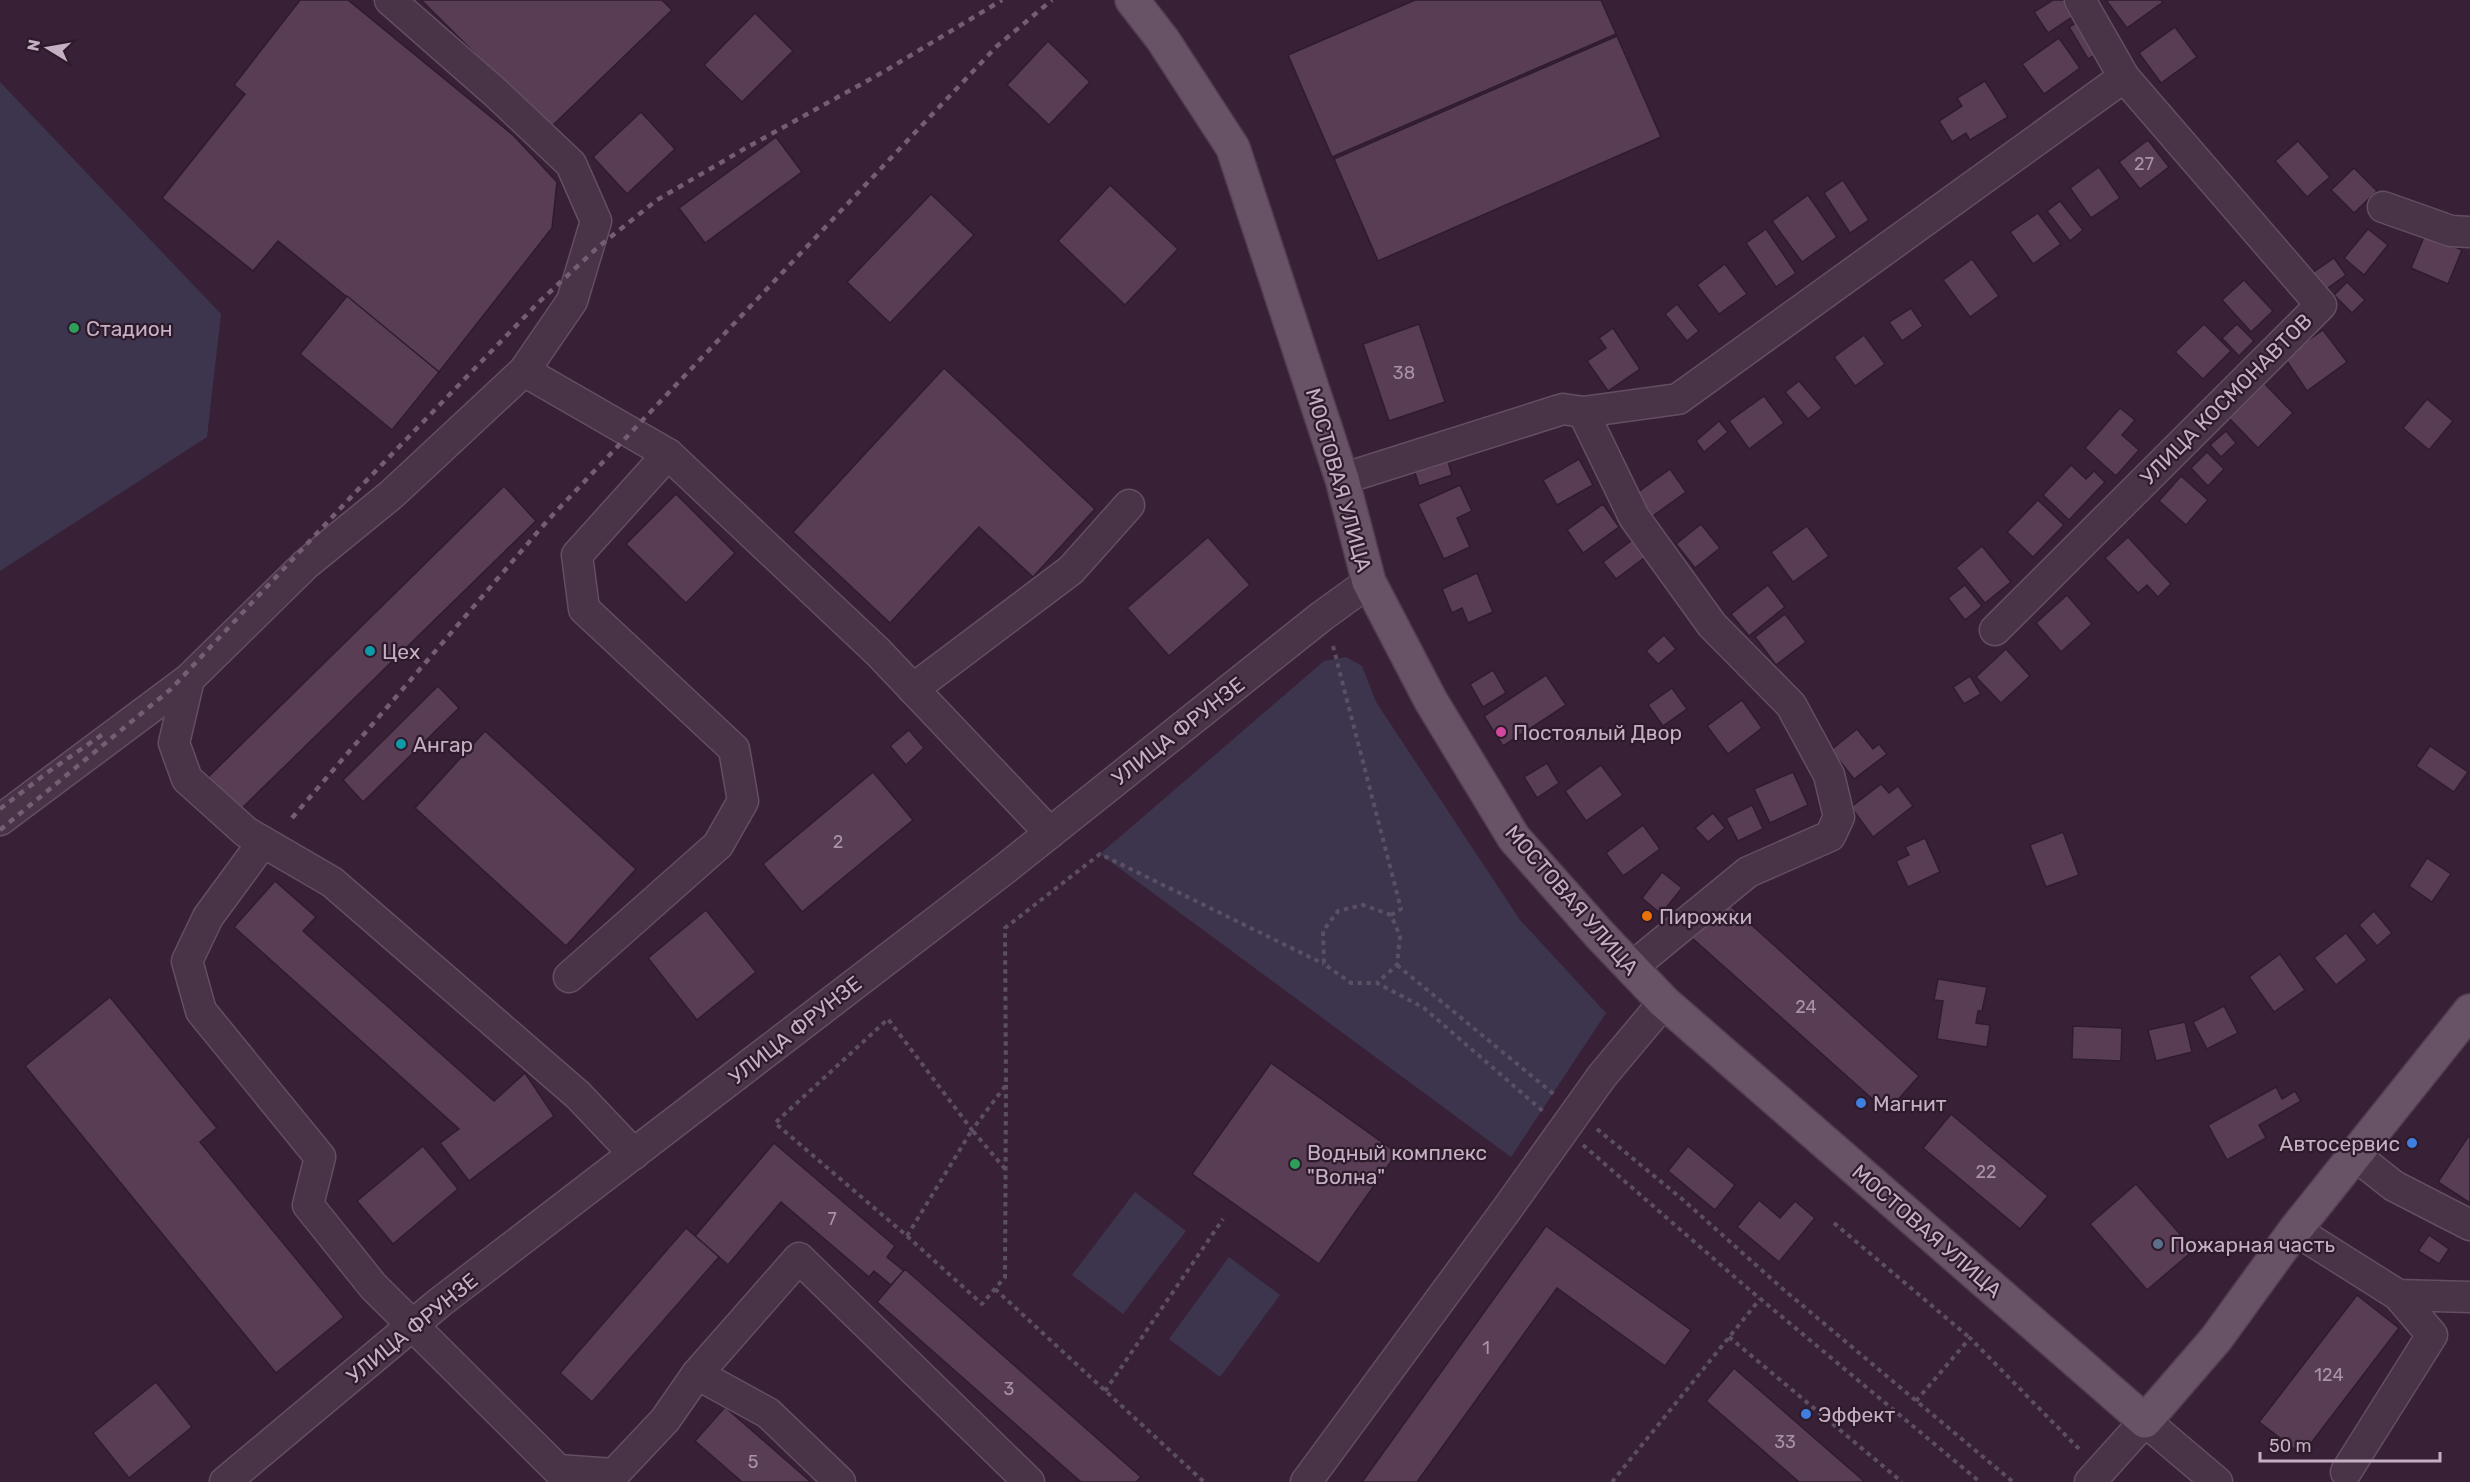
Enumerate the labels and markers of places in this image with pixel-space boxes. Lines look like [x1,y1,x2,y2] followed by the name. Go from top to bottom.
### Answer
[86,316,173,341] place label: Стадион
[67,321,81,335] marker: Стадион
[382,639,420,664] place label: Цех
[363,644,377,658] marker: Цех
[1513,720,1682,745] place label: Постоялый Двор
[1494,725,1508,739] marker: Постоялый Двор
[413,732,473,757] place label: Ангар
[394,737,408,751] marker: Ангар
[1659,904,1752,929] place label: Пирожки
[1640,909,1654,923] marker: Пирожки
[1873,1091,1947,1116] place label: Магнит
[1854,1096,1868,1110] marker: Магнит
[2279,1131,2400,1156] place label: Автосервис
[2405,1136,2419,1150] marker: Автосервис
[1307,1140,1487,1189] place label: Водный комплекс "Волна"
[1288,1157,1302,1171] marker: Водный комплекс "Волна"
[2170,1232,2335,1257] place label: Пожарная часть
[2151,1237,2165,1251] marker: Пожарная часть
[1818,1402,1896,1427] place label: Эффект
[1799,1407,1813,1421] marker: Эффект

